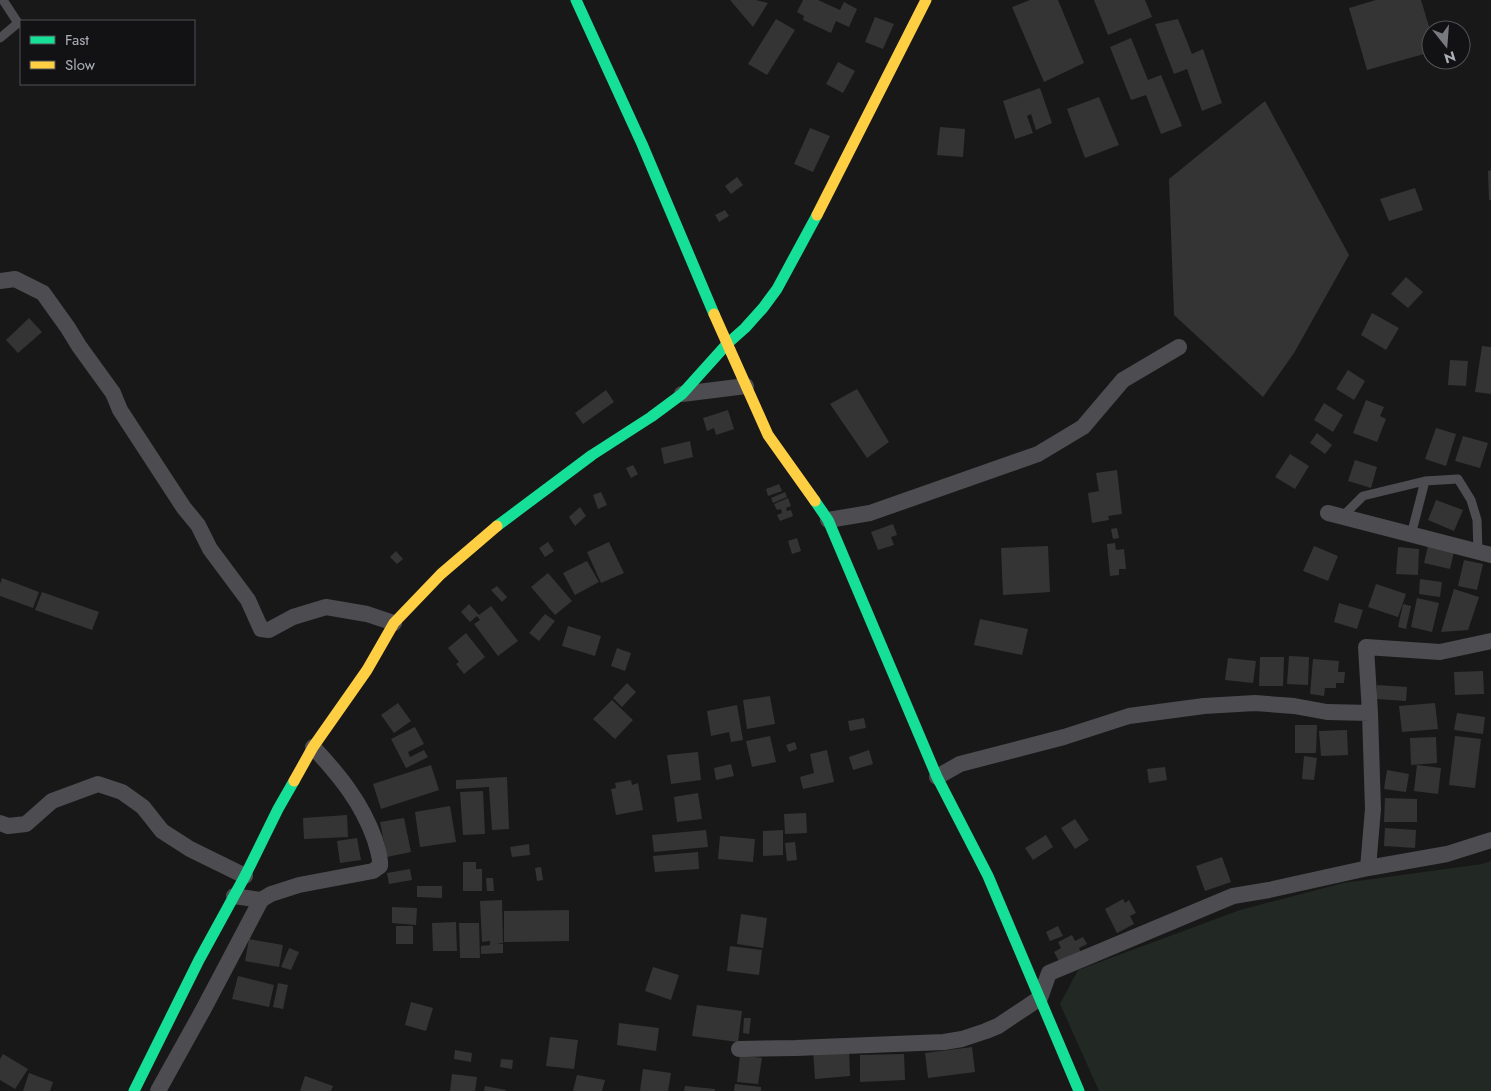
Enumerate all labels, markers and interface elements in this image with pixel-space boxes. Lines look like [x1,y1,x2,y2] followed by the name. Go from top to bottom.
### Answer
[20,20,195,85] legend
[1421,20,1471,70] north arrow
[65,29,89,51] text: Fast
[1442,46,1458,69] text: N
[65,54,96,76] text: Slow

